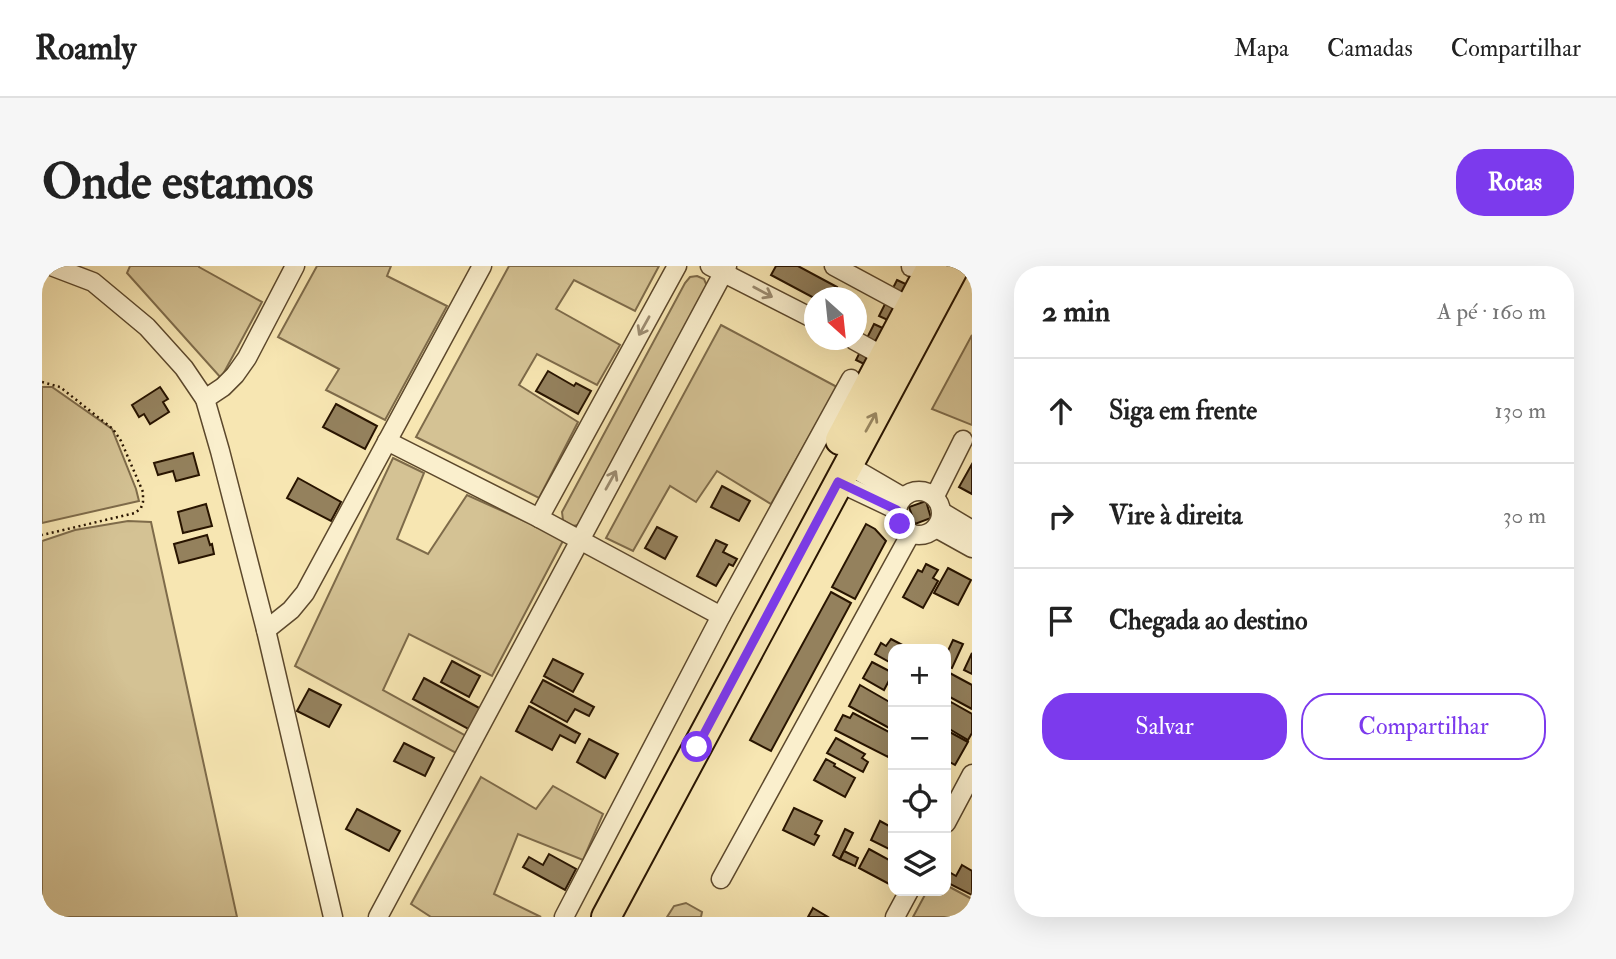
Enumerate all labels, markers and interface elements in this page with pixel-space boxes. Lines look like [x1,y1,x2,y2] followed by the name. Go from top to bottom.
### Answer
[35,28,136,69] text: Roamly
[1234,33,1289,64] text: Mapa
[1327,33,1413,64] text: Camadas
[1451,33,1581,64] text: Compartilhar
[1456,149,1574,216] button: Rotas
[42,152,313,213] text: Onde estamos
[752,285,772,299] one-way arrow
[804,287,867,350] north arrow
[1042,293,1110,330] text: 2 min
[1437,297,1546,326] text: A pé · 160 m
[637,315,650,336] one-way arrow
[1042,392,1080,430] icon: ahead
[1109,395,1257,427] text: Siga em frente
[1494,396,1546,425] text: 130 m
[865,412,878,433] one-way arrow
[605,470,619,491] one-way arrow
[1042,497,1080,535] icon: right
[1109,500,1242,532] text: Vire à direita
[1503,501,1546,530] text: 30 m
[884,508,915,539] route end
[1042,602,1080,640] icon: arrive
[1109,605,1307,637] text: Chegada ao destino
[888,644,951,896] map controls
[888,644,951,707] button: +
[1042,693,1287,760] button: Salvar
[1301,693,1546,760] button: Compartilhar
[888,707,951,770] button: −
[681,731,712,762] route start
[888,770,951,833] button: locate
[888,833,951,896] button: layers

